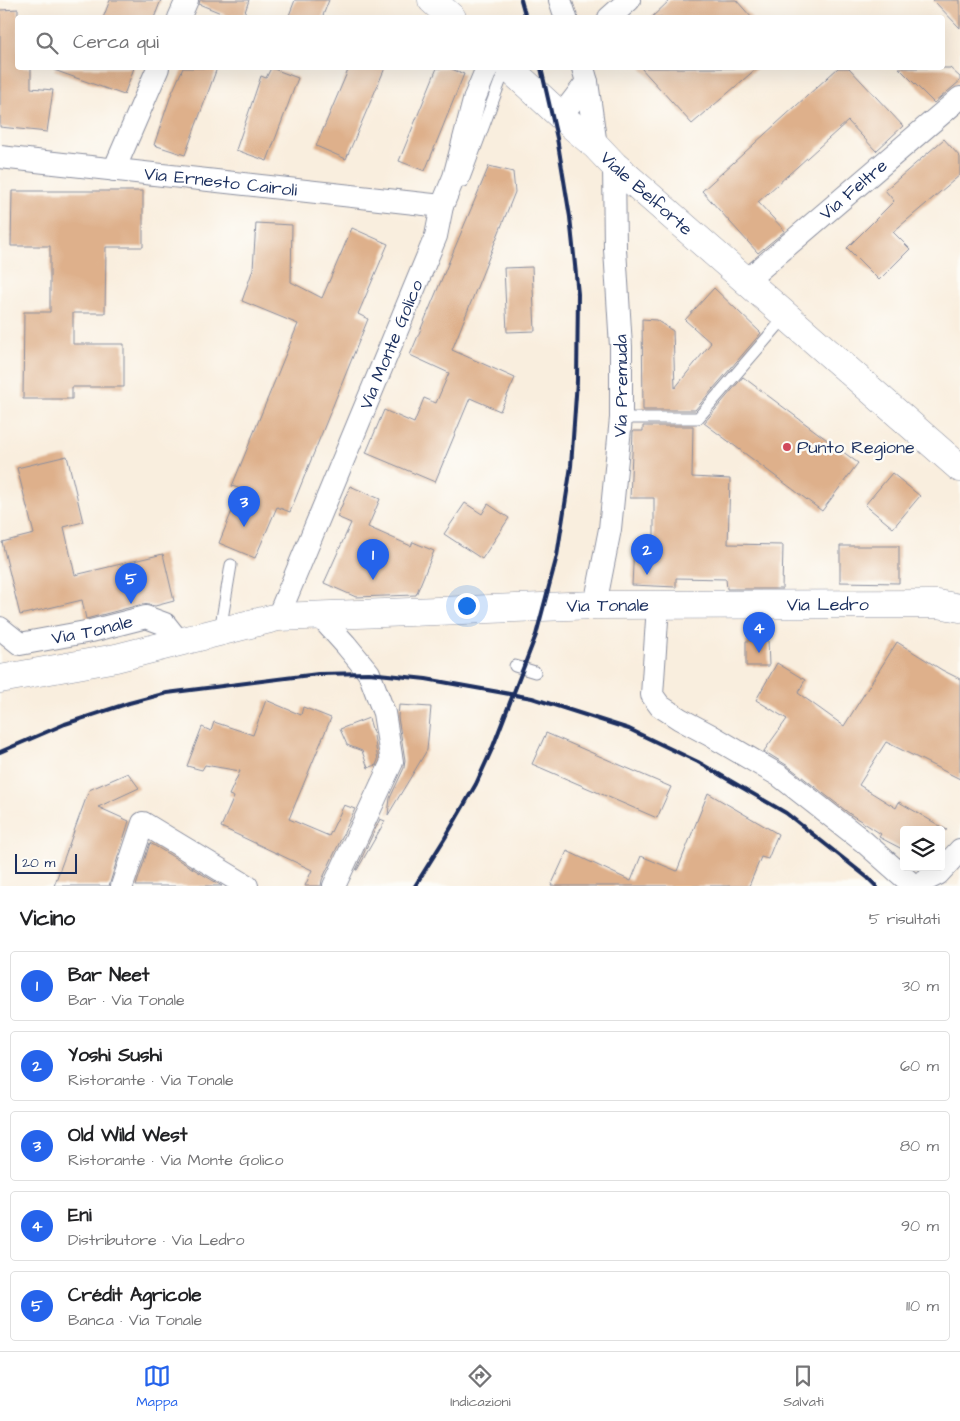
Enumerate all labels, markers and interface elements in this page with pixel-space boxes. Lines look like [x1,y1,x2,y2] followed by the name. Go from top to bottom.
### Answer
[15,15,945,70] search box
[33,29,61,57] icon: search
[73,29,159,56] text: Cerca qui
[595,145,698,241] street label: Viale Belforte
[814,153,893,226] street label: Via Feltre
[143,161,299,202] street label: Via Ernesto Cairoli
[353,276,429,413] street label: Via Monte Golico
[607,334,634,439] street label: Via Premuda
[797,435,915,461] place label: Punto Regione
[781,441,793,453] marker: Punto Regione
[228,486,260,527] pin: 3
[631,534,663,575] pin: 2
[357,539,389,580] pin: 1
[115,563,147,604] pin: 5
[566,592,649,619] street label: Via Tonale
[787,592,869,617] street label: Via Ledro
[454,593,480,619] your location
[49,608,135,651] street label: Via Tonale
[743,612,775,653] pin: 4
[900,826,945,871] map controls
[900,826,945,871] button: layers
[15,851,78,874] scale bar
[22,853,55,873] text: 20 m
[20,904,75,933] text: Vicino
[869,908,940,930] text: 5 risultati
[68,962,149,989] text: Bar Neet
[36,975,38,997] text: 1
[902,975,939,997] text: 30 m
[68,989,185,1011] text: Bar · Via Tonale
[68,1042,162,1069] text: Yoshi Sushi
[32,1055,42,1077] text: 2
[900,1055,939,1077] text: 60 m
[68,1069,234,1091] text: Ristorante · Via Tonale
[68,1122,188,1149] text: Old Wild West
[33,1135,41,1157] text: 3
[900,1135,939,1157] text: 80 m
[68,1149,283,1171] text: Ristorante · Via Monte Golico
[68,1202,92,1229] text: Eni
[32,1215,42,1237] text: 4
[901,1215,939,1237] text: 90 m
[68,1229,244,1251] text: Distributore · Via Ledro
[68,1282,201,1309] text: Crédit Agricole
[31,1295,43,1317] text: 5
[906,1295,939,1317] text: 110 m
[68,1309,202,1331] text: Banca · Via Tonale
[136,1362,178,1412] tab: Mappa
[450,1362,511,1412] tab: Indicazioni
[783,1362,824,1412] tab: Salvati

